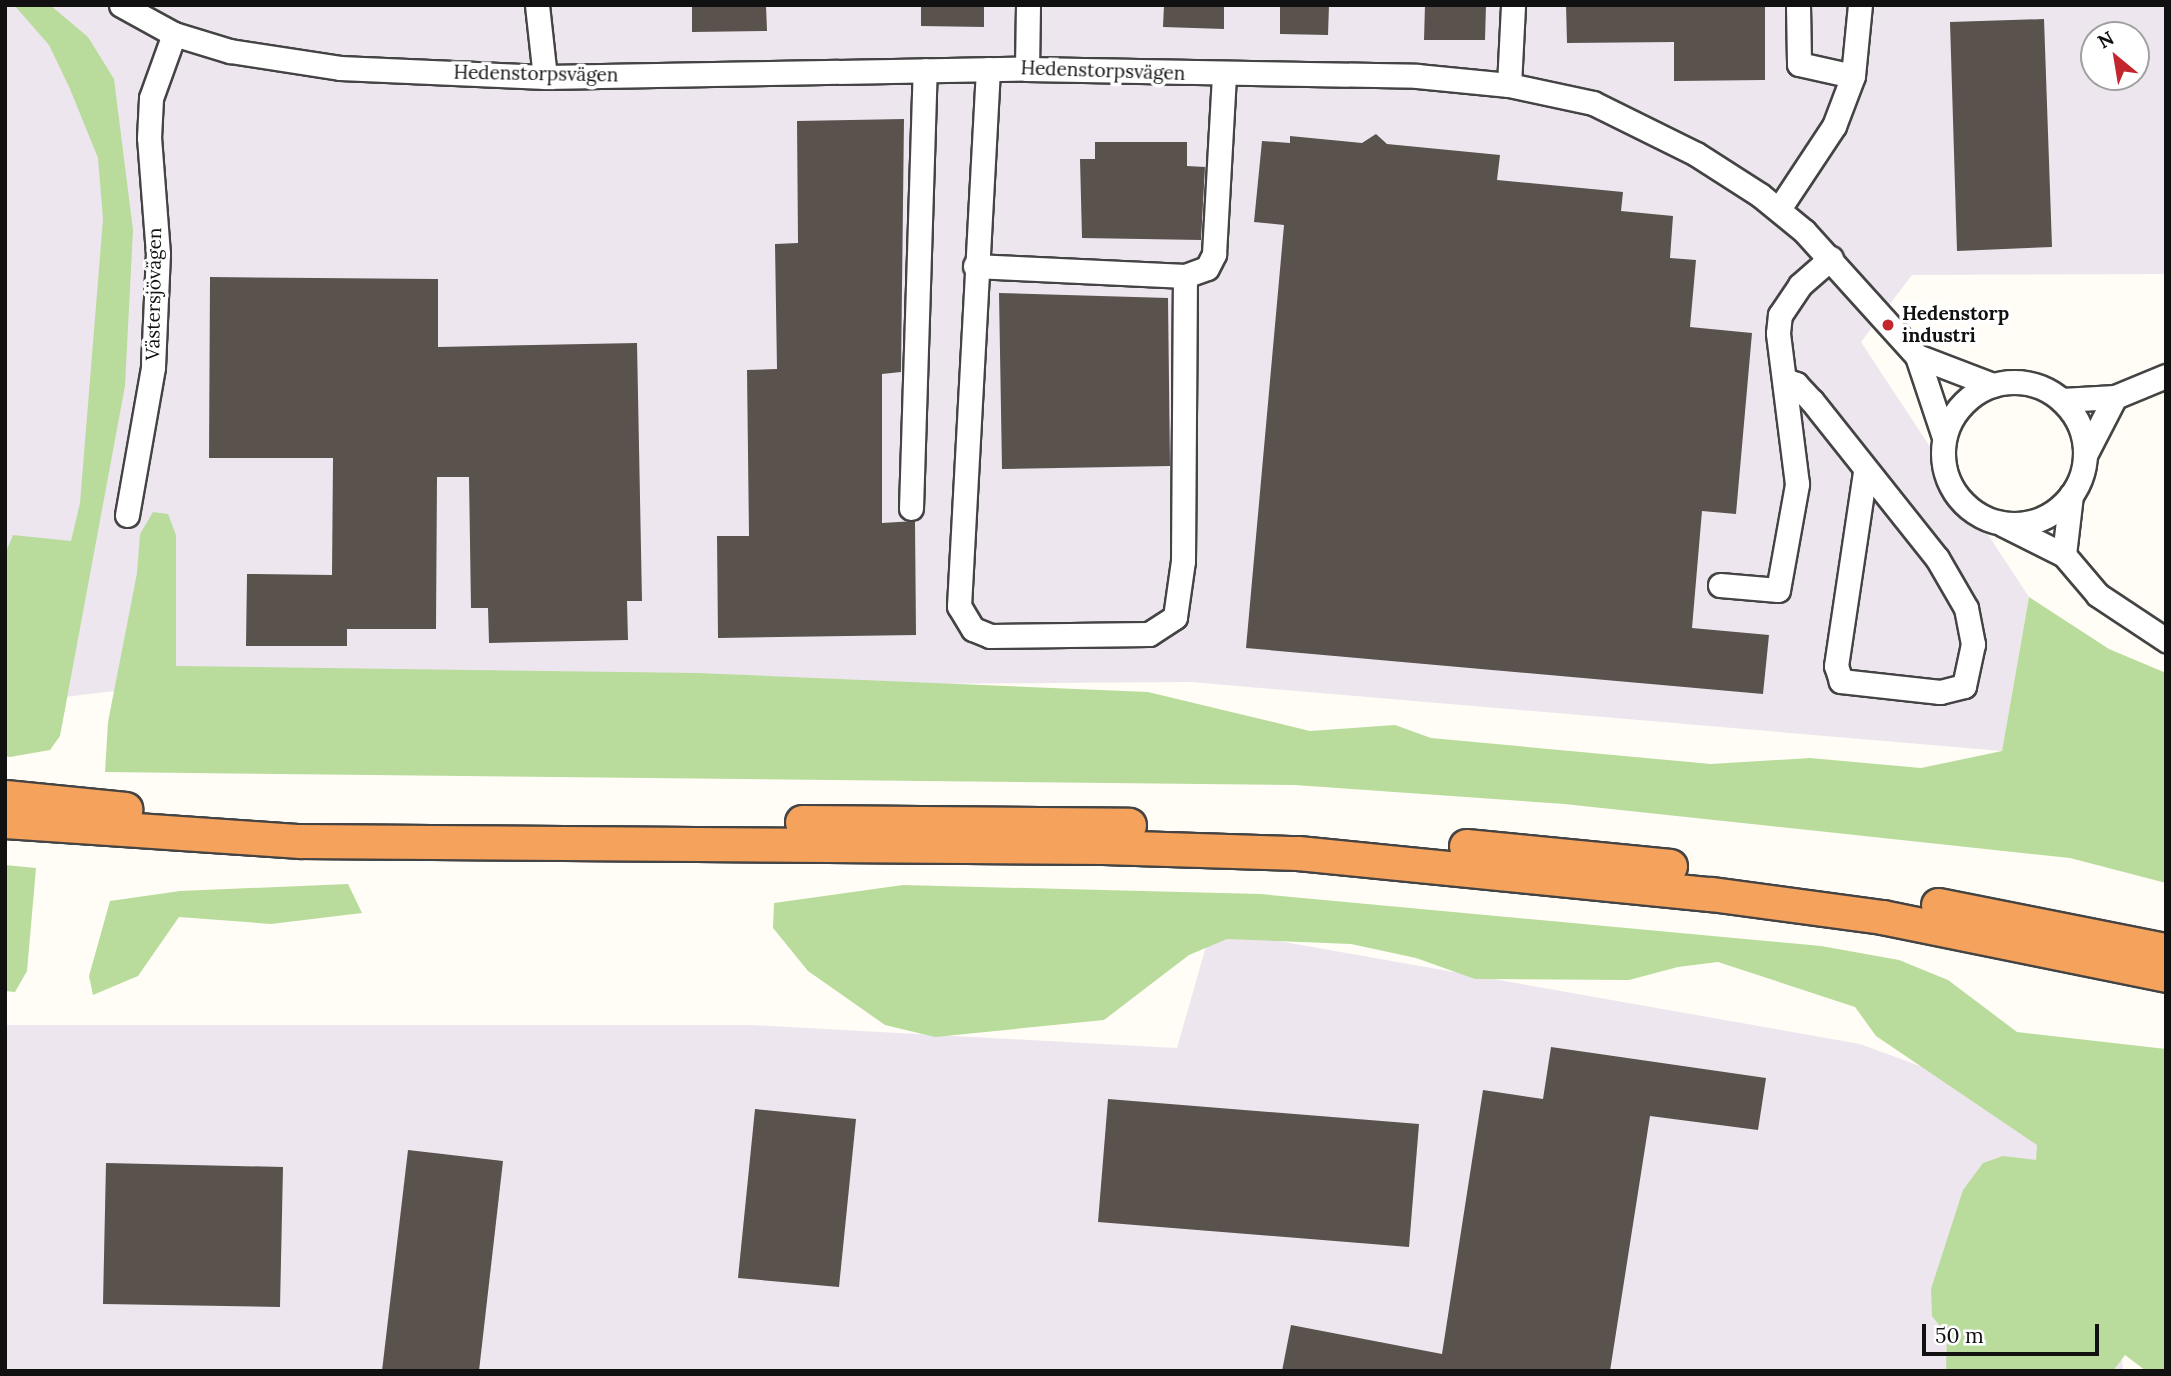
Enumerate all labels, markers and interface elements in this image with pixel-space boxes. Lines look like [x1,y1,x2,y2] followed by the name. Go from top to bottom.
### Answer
[2080,21,2150,91] north arrow
[2093,25,2118,54] text: N
[1020,57,1186,85] street label: Hedenstorpsvägen
[453,61,619,87] street label: Hedenstorpsvägen
[141,227,167,361] street label: Västersjövägen
[1902,303,2009,347] place label: Hedenstorp industri
[1880,317,1896,333] marker: Hedenstorp industri
[1926,1310,2103,1354] scale bar
[1935,1322,1984,1349] text: 50 m

